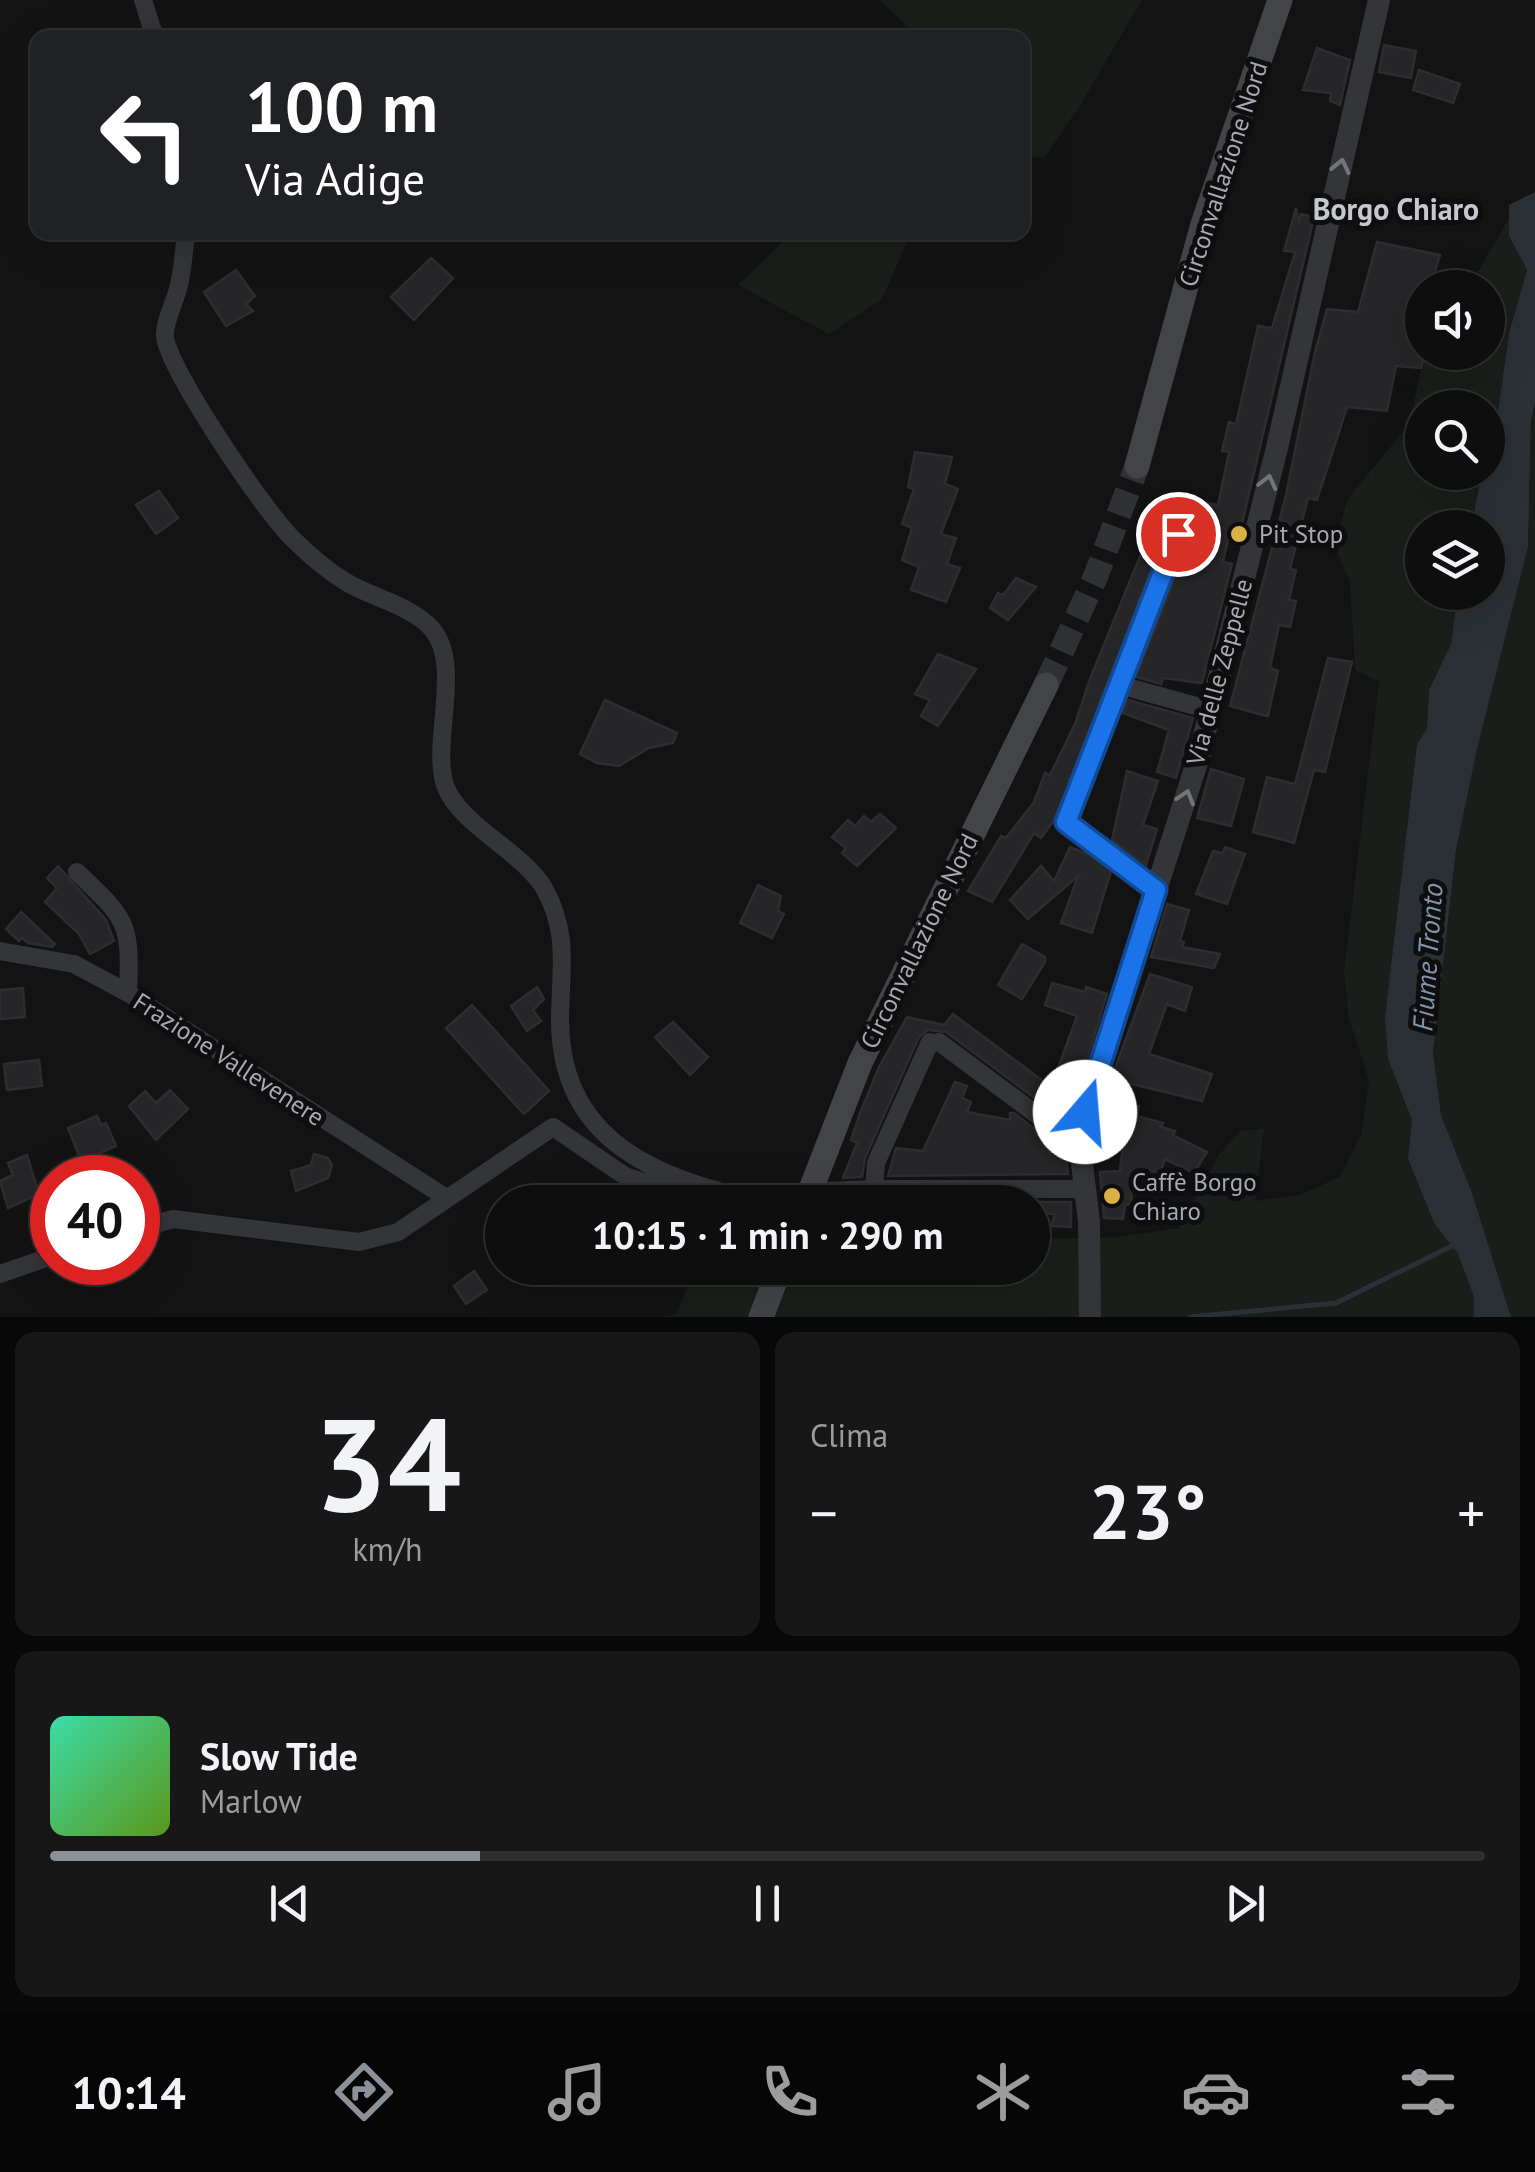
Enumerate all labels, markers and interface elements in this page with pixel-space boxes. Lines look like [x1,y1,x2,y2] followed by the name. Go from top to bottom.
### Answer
[1171,57,1275,291] street label: Circonvallazione Nord
[245,61,438,151] text: 100 m
[80,70,210,200] icon: left
[245,149,425,207] text: Via Adige
[1329,158,1350,175] one-way arrow
[1313,189,1479,228] district label: Borgo Chiaro
[1405,270,1505,610] map controls
[1405,270,1505,370] button: sound
[1405,390,1505,490] button: search
[1256,474,1277,491] one-way arrow
[1136,492,1221,577] pin
[1151,507,1206,562] icon: arrive
[1405,510,1505,610] button: layers
[1259,518,1343,550] place label: Pit Stop
[1228,523,1250,545] marker: Pit Stop
[1178,575,1259,770] street label: Via delle Zeppelle
[1174,789,1194,806] one-way arrow
[853,828,985,1054] street label: Circonvallazione Nord
[1403,882,1451,1032] water label: Fiume Tronto
[127,985,331,1133] street label: Frazione Vallevenere
[1033,1060,1137,1164] position arrow
[30,1155,160,1285] speed limit sign: 40
[1132,1166,1257,1227] place label: Caffè Borgo Chiaro
[1101,1185,1123,1207] marker: Caffè Borgo Chiaro
[592,1210,943,1259] text: 10:15 · 1 min · 290 m
[314,1379,461,1547] text: 34
[810,1414,888,1456] text: Clima
[1089,1463,1206,1560] text: 23°
[810,1477,838,1548] text: −
[1457,1477,1485,1548] text: +
[352,1528,423,1570] text: km/h
[200,1731,358,1780] text: Slow Tide
[200,1780,302,1822] text: Marlow
[262,1876,317,1931] icon: previous
[740,1876,795,1931] icon: pause
[1218,1876,1273,1931] icon: next
[329,2057,399,2127] icon: directions
[542,2057,612,2127] icon: music
[755,2057,825,2127] icon: phone
[968,2057,1038,2127] icon: climate
[1181,2057,1251,2127] icon: car
[1393,2057,1463,2127] icon: filters
[71,2063,186,2121] text: 10:14

